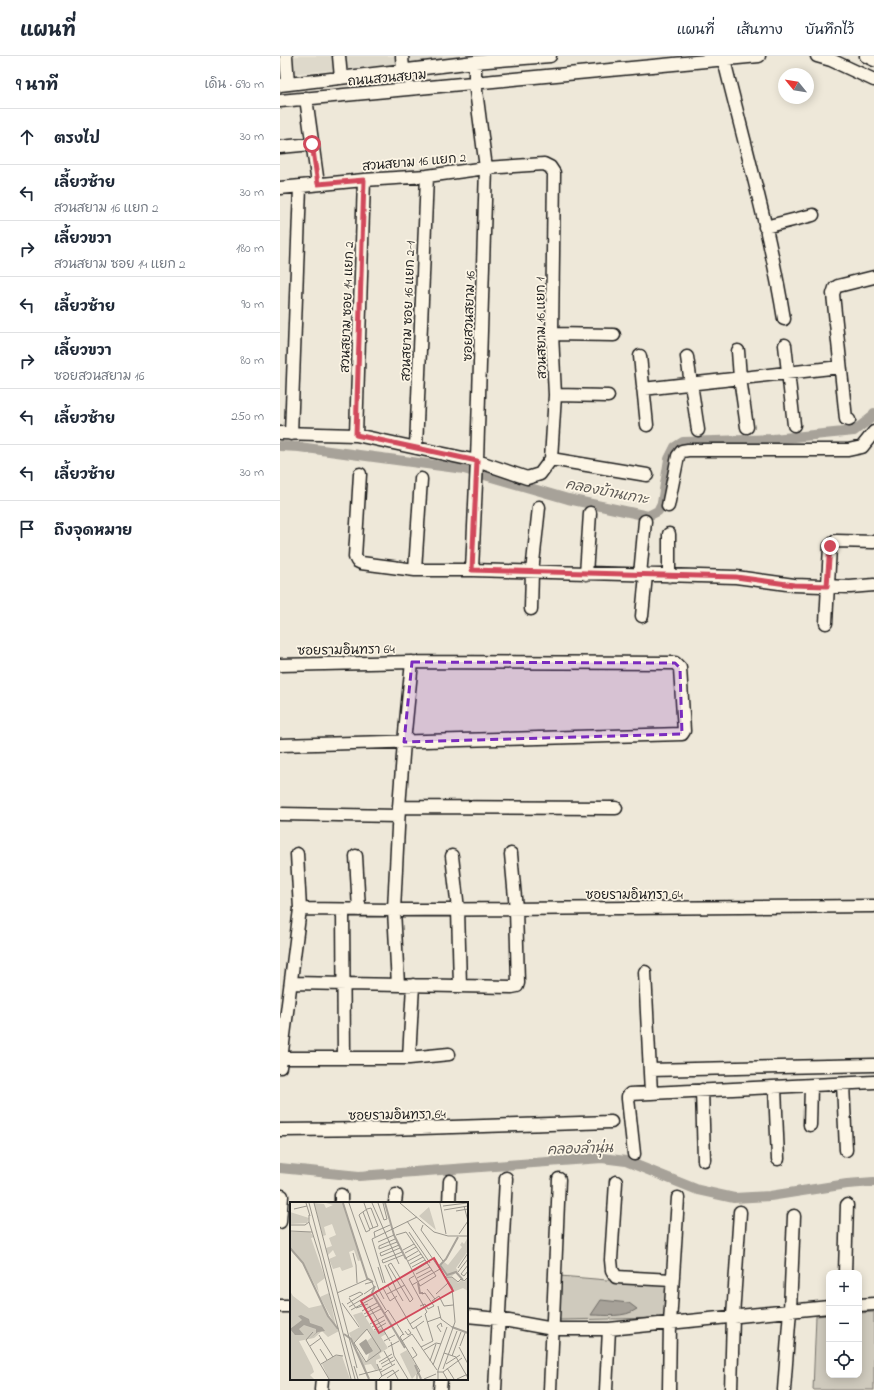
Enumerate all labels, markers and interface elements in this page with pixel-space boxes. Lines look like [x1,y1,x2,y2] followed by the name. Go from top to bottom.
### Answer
[20,18,76,45] text: แผนที่
[677,20,714,41] text: แผนที่
[736,20,783,41] text: เส้นทาง
[805,20,854,41] text: บันทึกไว้
[347,66,427,91] street label: ถนนสวนสยาม
[778,68,814,104] north arrow
[16,73,58,98] text: 9 นาที
[204,75,264,94] text: เดิน · 690 m
[16,126,38,148] icon: ahead
[240,127,264,146] text: 30 m
[54,128,100,150] text: ตรงไป
[303,135,321,153] route start
[361,148,468,177] street label: สวนสยาม 16 แยก 2
[54,172,115,194] text: เลี้ยวซ้าย
[16,182,38,204] icon: left
[240,183,264,202] text: 30 m
[54,199,158,218] text: สวนสยาม 16 แยก 2
[54,228,112,250] text: เลี้ยวขวา
[16,238,38,260] icon: right
[236,239,264,258] text: 180 m
[336,240,359,373] street label: สวนสยาม ซอย 14 แยก 2
[397,240,420,382] street label: สวนสยาม ซอย 16 แยก 2-1
[54,255,186,274] text: สวนสยาม ซอย 14 แยก 2
[458,270,481,362] street label: ซอยสวนสยาม 16
[531,277,552,379] street label: สวนสยาม 16 แยก 1
[16,294,38,316] icon: left
[241,295,264,314] text: 90 m
[54,296,115,318] text: เลี้ยวซ้าย
[54,340,112,362] text: เลี้ยวขวา
[16,350,38,372] icon: right
[240,351,264,370] text: 80 m
[54,367,144,386] text: ซอยสวนสยาม 16
[16,406,38,428] icon: left
[231,407,264,426] text: 250 m
[54,408,115,430] text: เลี้ยวซ้าย
[16,462,38,484] icon: left
[240,463,264,482] text: 30 m
[54,464,115,486] text: เลี้ยวซ้าย
[564,474,651,511] water label: คลองบ้านเกาะ
[16,518,38,540] icon: arrive
[54,520,132,542] text: ถึงจุดหมาย
[821,537,839,555] route end
[297,640,396,661] street label: ซอยรามอินทรา 64
[585,886,683,905] street label: ซอยรามอินทรา 64
[348,1105,447,1126] street label: ซอยรามอินทรา 64
[547,1138,614,1161] water label: คลองลำนุ่น
[290,1202,468,1380] inset map
[826,1270,862,1378] map controls
[826,1270,862,1306] button: +
[826,1306,862,1342] button: −
[826,1342,862,1378] button: locate

